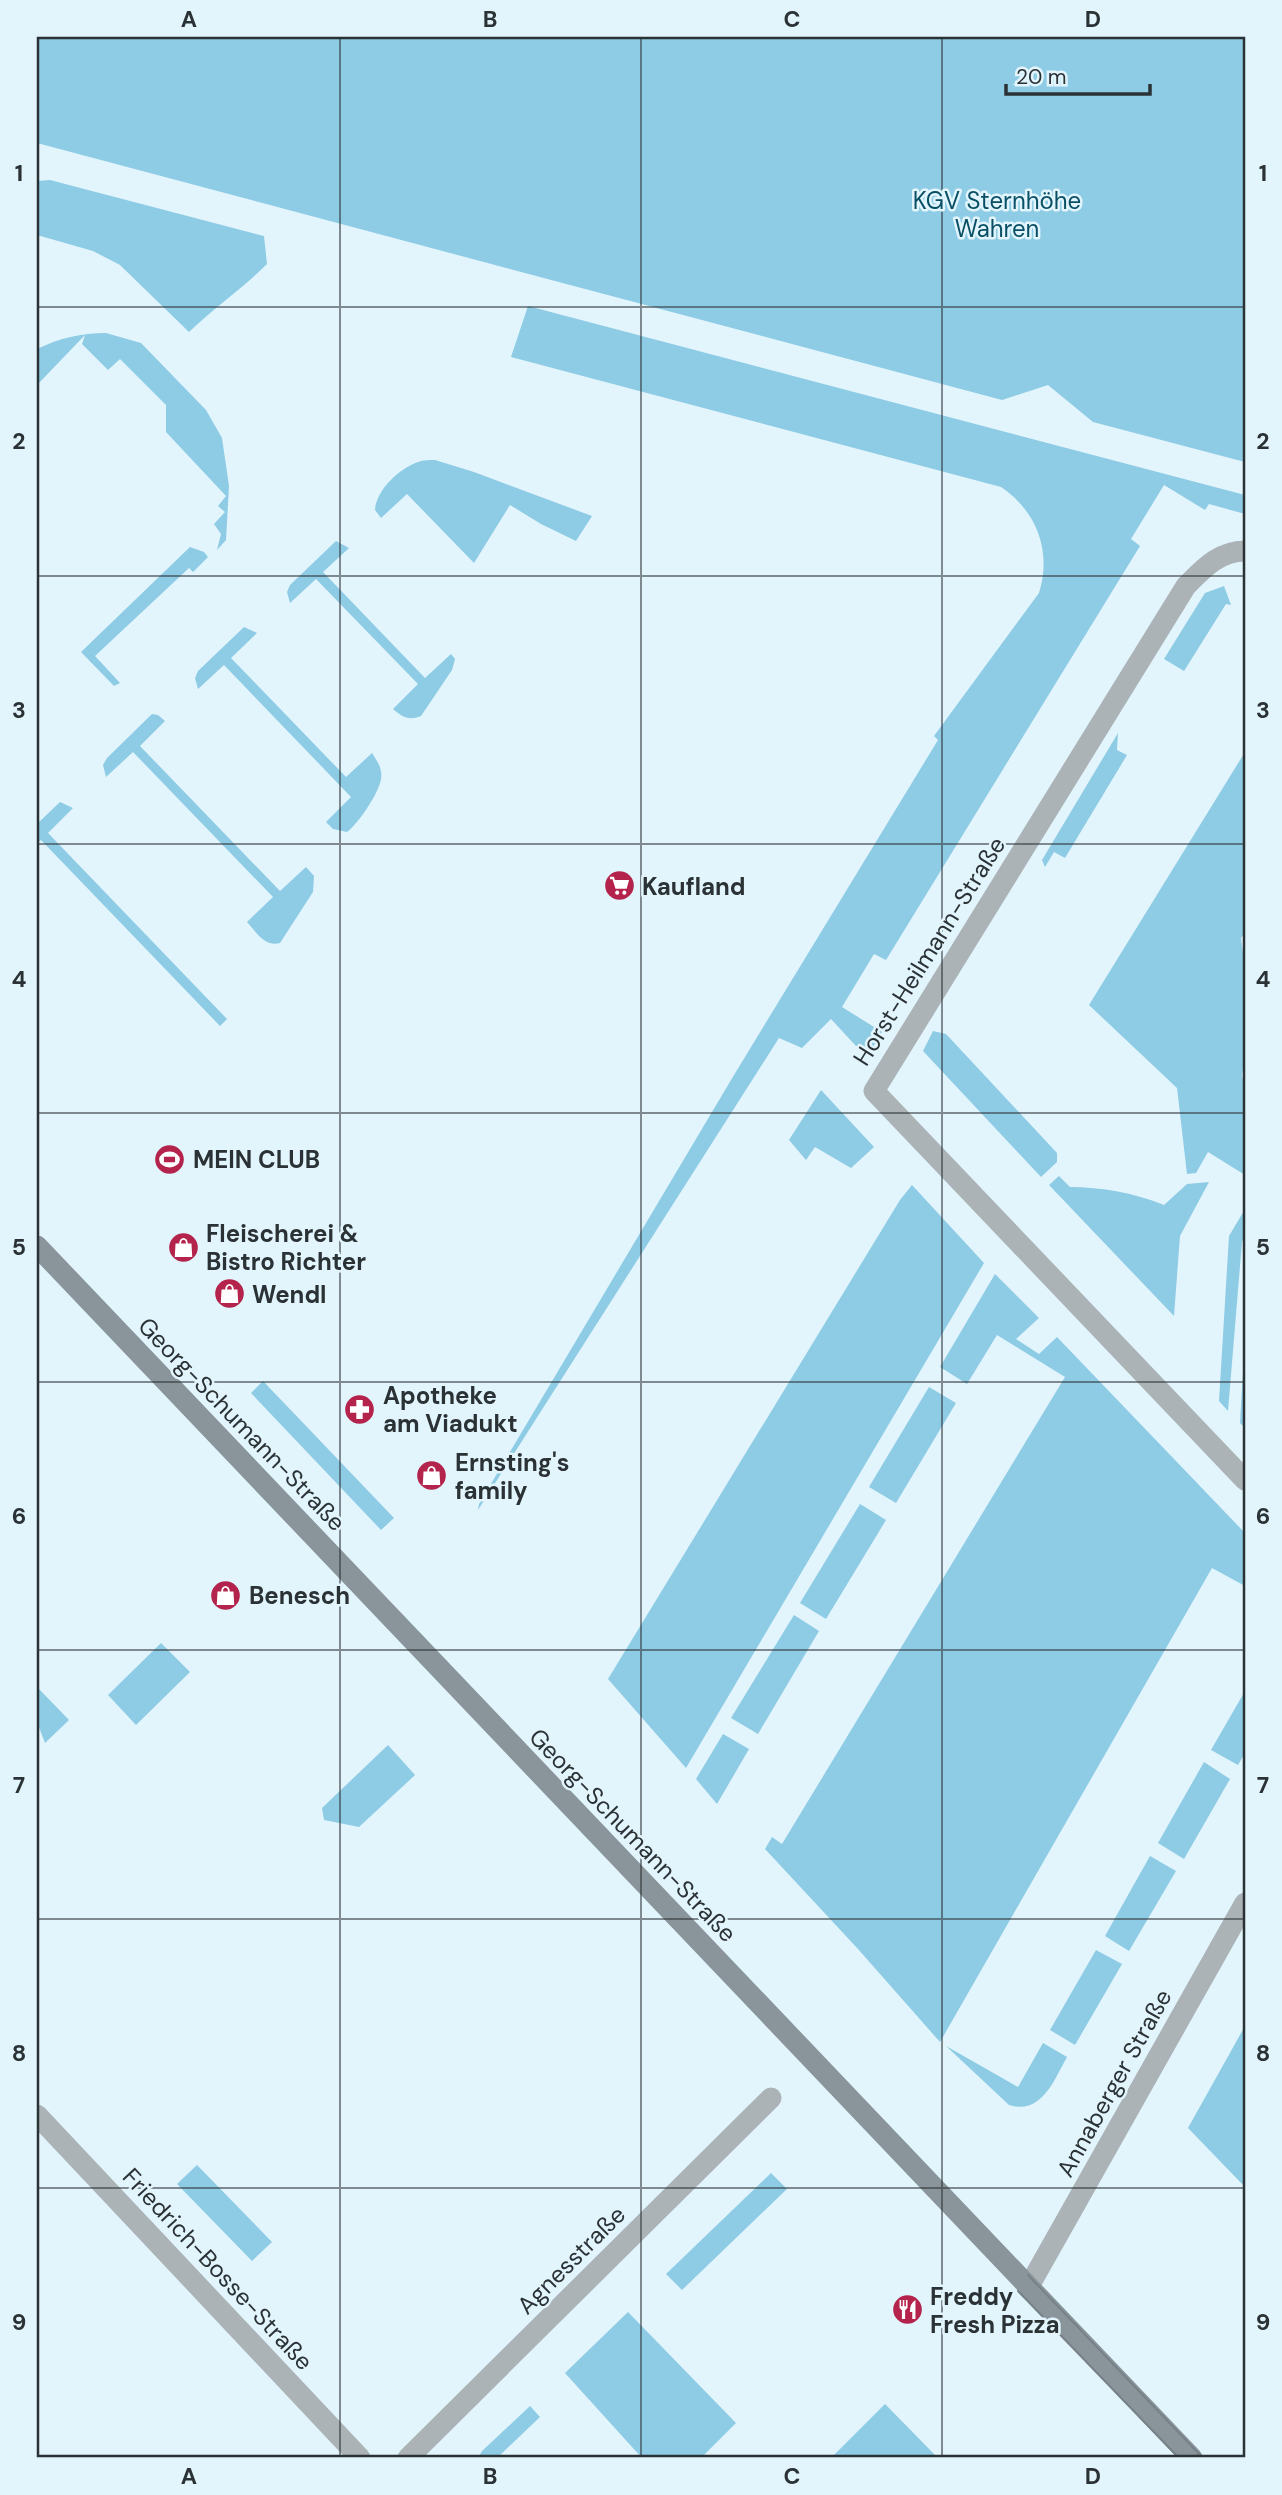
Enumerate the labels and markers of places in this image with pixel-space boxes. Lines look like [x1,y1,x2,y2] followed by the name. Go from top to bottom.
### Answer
[602,869,636,903] supermarket icon: Kaufland
[642,871,746,902] place label: Kaufland
[153,1142,187,1176] sports icon: MEIN CLUB
[193,1144,320,1175] place label: MEIN CLUB
[206,1218,366,1277] place label: Fleischerei & Bistro Richter
[166,1230,200,1264] shop icon: Fleischerei & Bistro Richter
[212,1277,246,1311] shop icon: Wendl
[252,1279,327,1310] place label: Wendl
[383,1380,518,1439] place label: Apotheke am Viadukt
[343,1392,377,1426] pharmacy icon: Apotheke am Viadukt
[455,1447,570,1506] place label: Ernsting's family
[415,1459,449,1493] shop icon: Ernsting's family
[209,1578,243,1612] shop icon: Benesch
[249,1580,350,1611] place label: Benesch
[930,2281,1060,2340] place label: Freddy Fresh Pizza
[890,2293,924,2327] restaurant icon: Freddy Fresh Pizza

